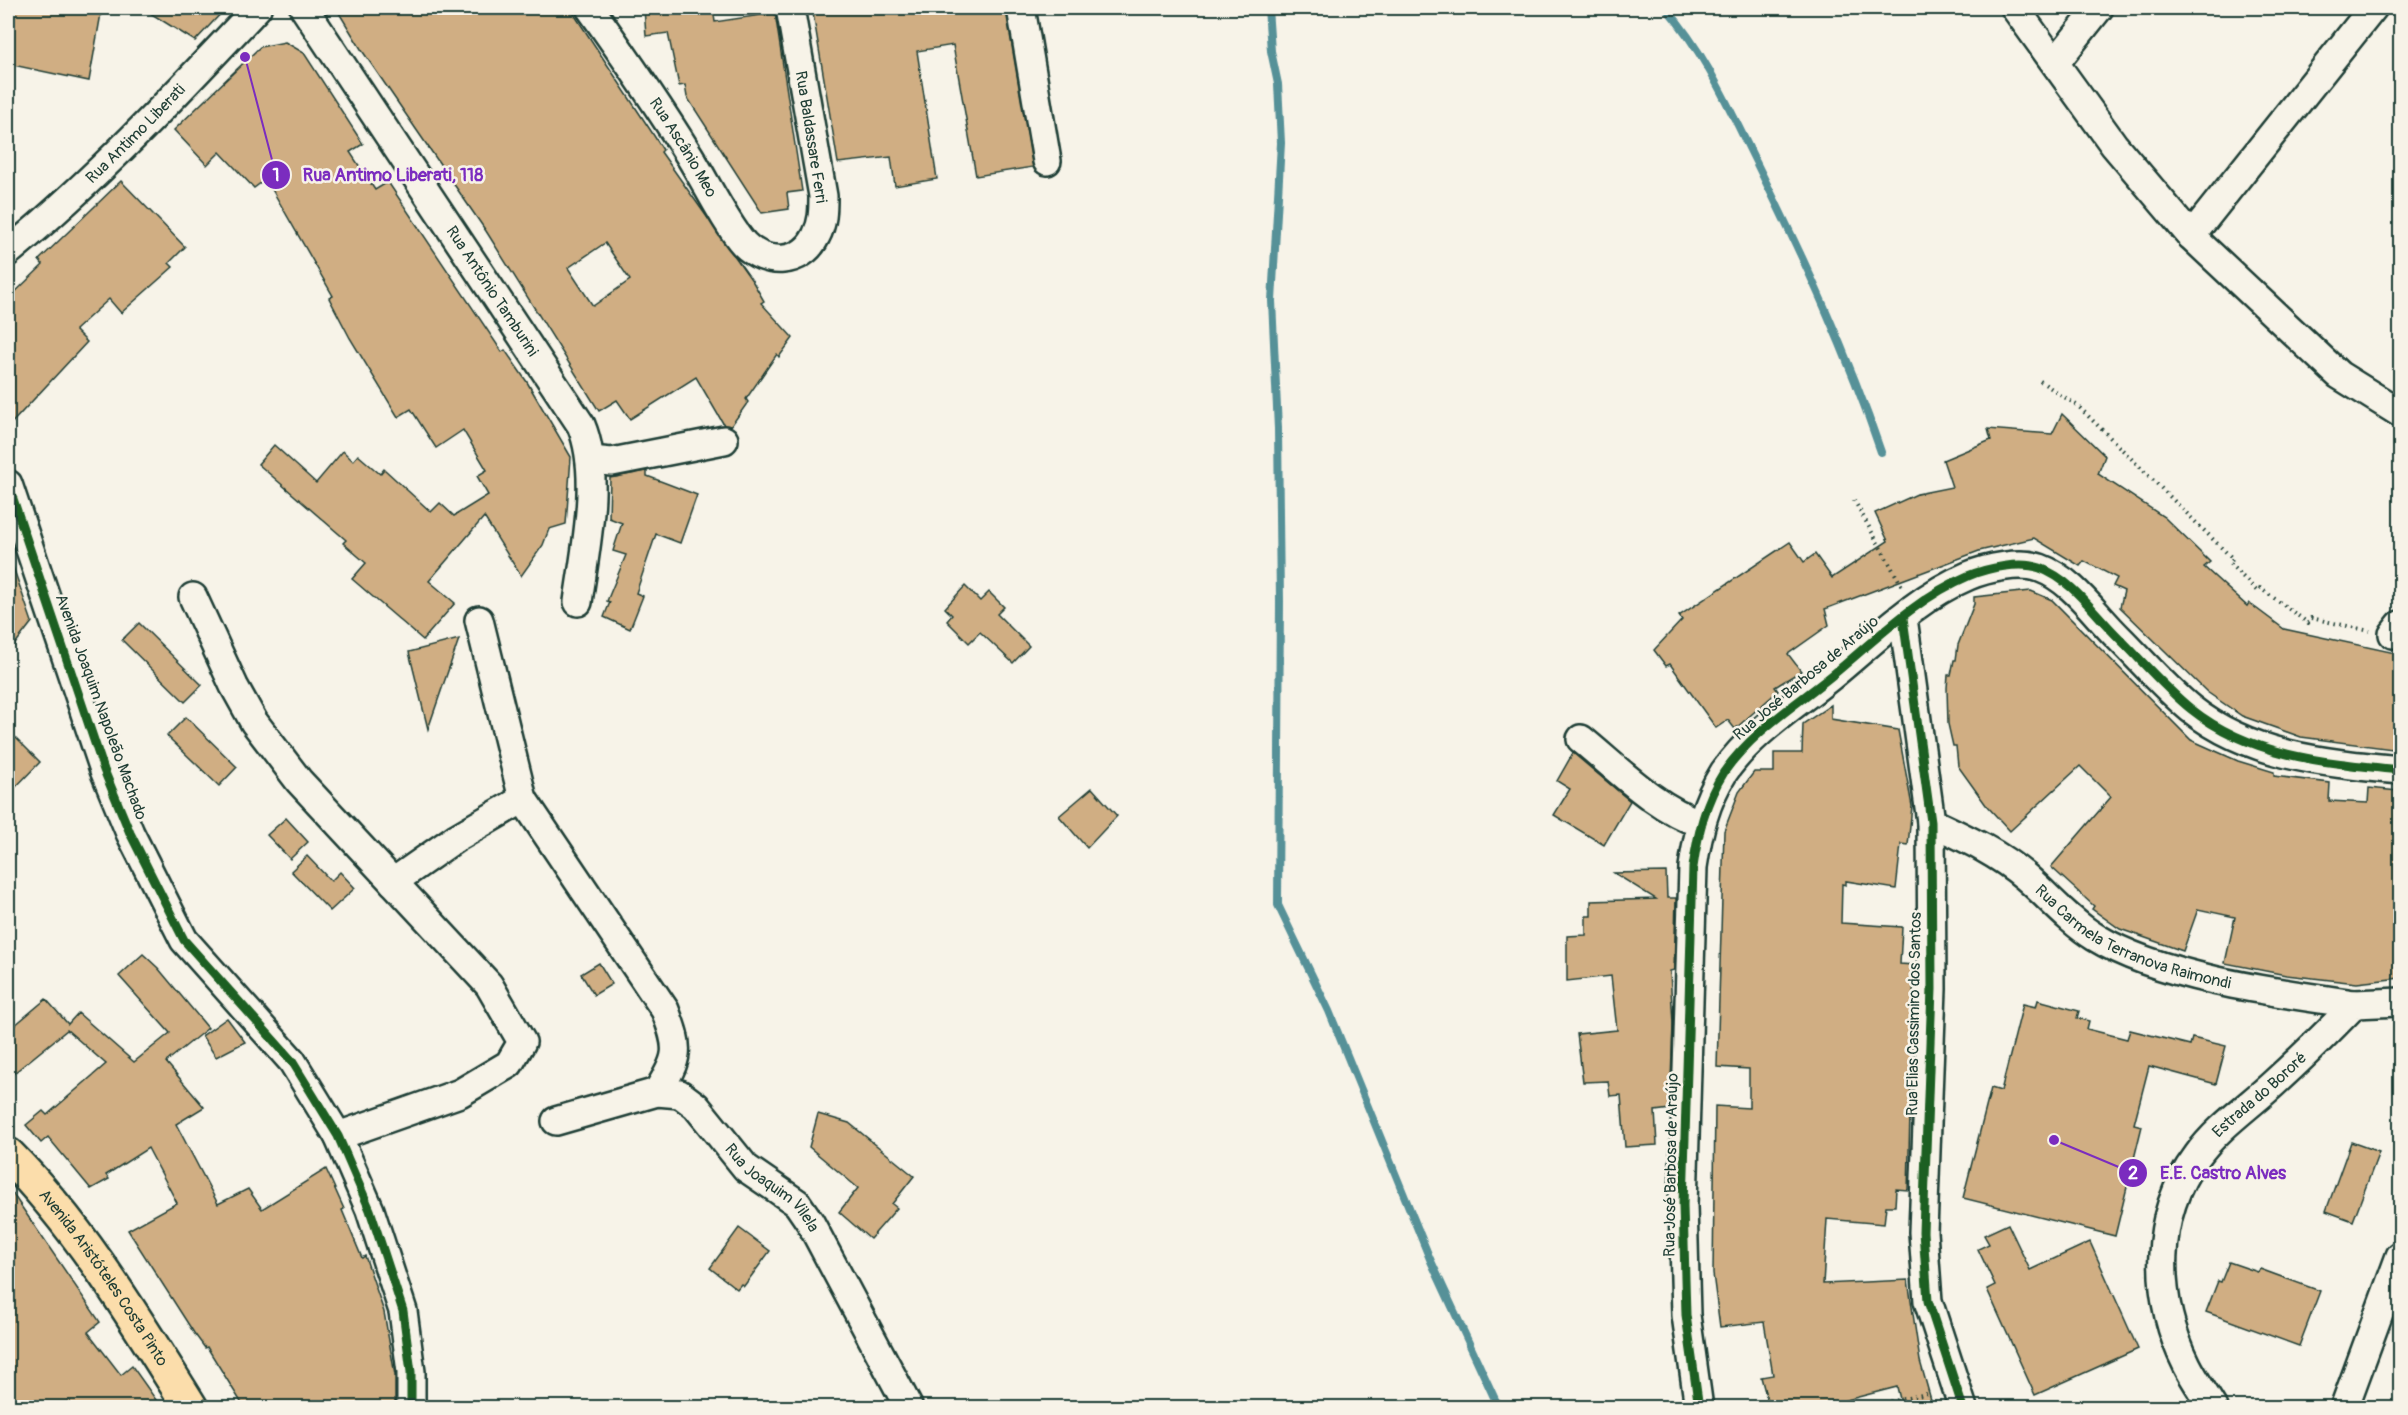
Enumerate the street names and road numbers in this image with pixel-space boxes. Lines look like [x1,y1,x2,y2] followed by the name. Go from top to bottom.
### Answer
[791,69,831,205] street label: Rua Baldassare Ferri
[82,80,190,188] street label: Rua Antimo Liberati
[645,94,721,201] street label: Rua Ascânio Meo
[442,222,543,360] street label: Rua Antônio Tamburini
[51,591,151,823] street label: Avenida Joaquim Napoleão Machado
[1729,611,1883,745] street label: Rua José Barbosa de Araújo
[2031,880,2233,994] street label: Rua Carmela Terranova Raimondi
[1902,912,1926,1116] street label: Rua Elias Cassimiro dos Santos
[2208,1048,2311,1142] street label: Estrada do Bororé
[1659,1073,1683,1257] street label: Rua José Barbosa de Araújo
[720,1140,823,1235] street label: Rua Joaquim Vilela
[35,1185,172,1370] street label: Avenida Aristóteles Costa Pinto

